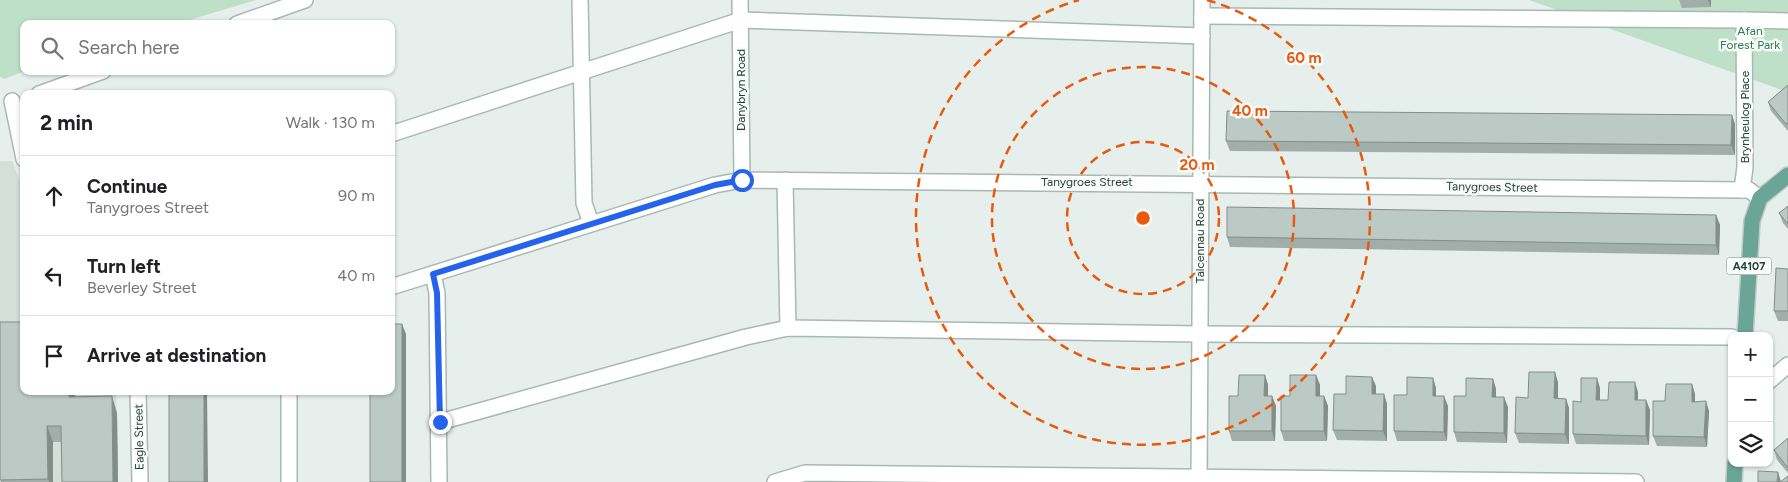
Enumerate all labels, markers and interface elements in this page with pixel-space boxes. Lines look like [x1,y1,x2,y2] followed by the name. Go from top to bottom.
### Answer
[20,20,395,75] search box
[1720,24,1780,52] park label: Afan Forest Park
[38,34,66,62] icon: search
[78,36,180,59] text: Search here
[734,49,748,131] street label: Danybryn Road
[1286,49,1322,67] text: 60 m
[1738,70,1752,163] street label: Brynheulog Place
[1232,102,1268,120] text: 40 m
[40,110,93,135] text: 2 min
[286,113,375,132] text: Walk · 130 m
[1179,156,1215,174] text: 20 m
[731,169,754,192] route start
[87,175,167,198] text: Continue
[1041,175,1133,189] street label: Tanygroes Street
[1446,179,1538,195] street label: Tanygroes Street
[40,182,68,210] icon: ahead
[338,186,375,205] text: 90 m
[87,198,209,217] text: Tanygroes Street
[1193,199,1207,283] street label: Talcennau Road
[1134,209,1152,227] centre of rings
[87,255,161,278] text: Turn left
[1726,258,1772,274] road number: A4107
[40,262,68,290] icon: left
[337,266,375,285] text: 40 m
[87,278,197,297] text: Beverley Street
[1728,332,1773,467] map controls
[1728,332,1773,377] button: +
[40,342,68,370] icon: arrive
[87,344,266,367] text: Arrive at destination
[1728,377,1773,422] button: −
[131,403,147,470] street label: Eagle Street
[429,411,452,434] route end
[1728,422,1773,467] button: layers

